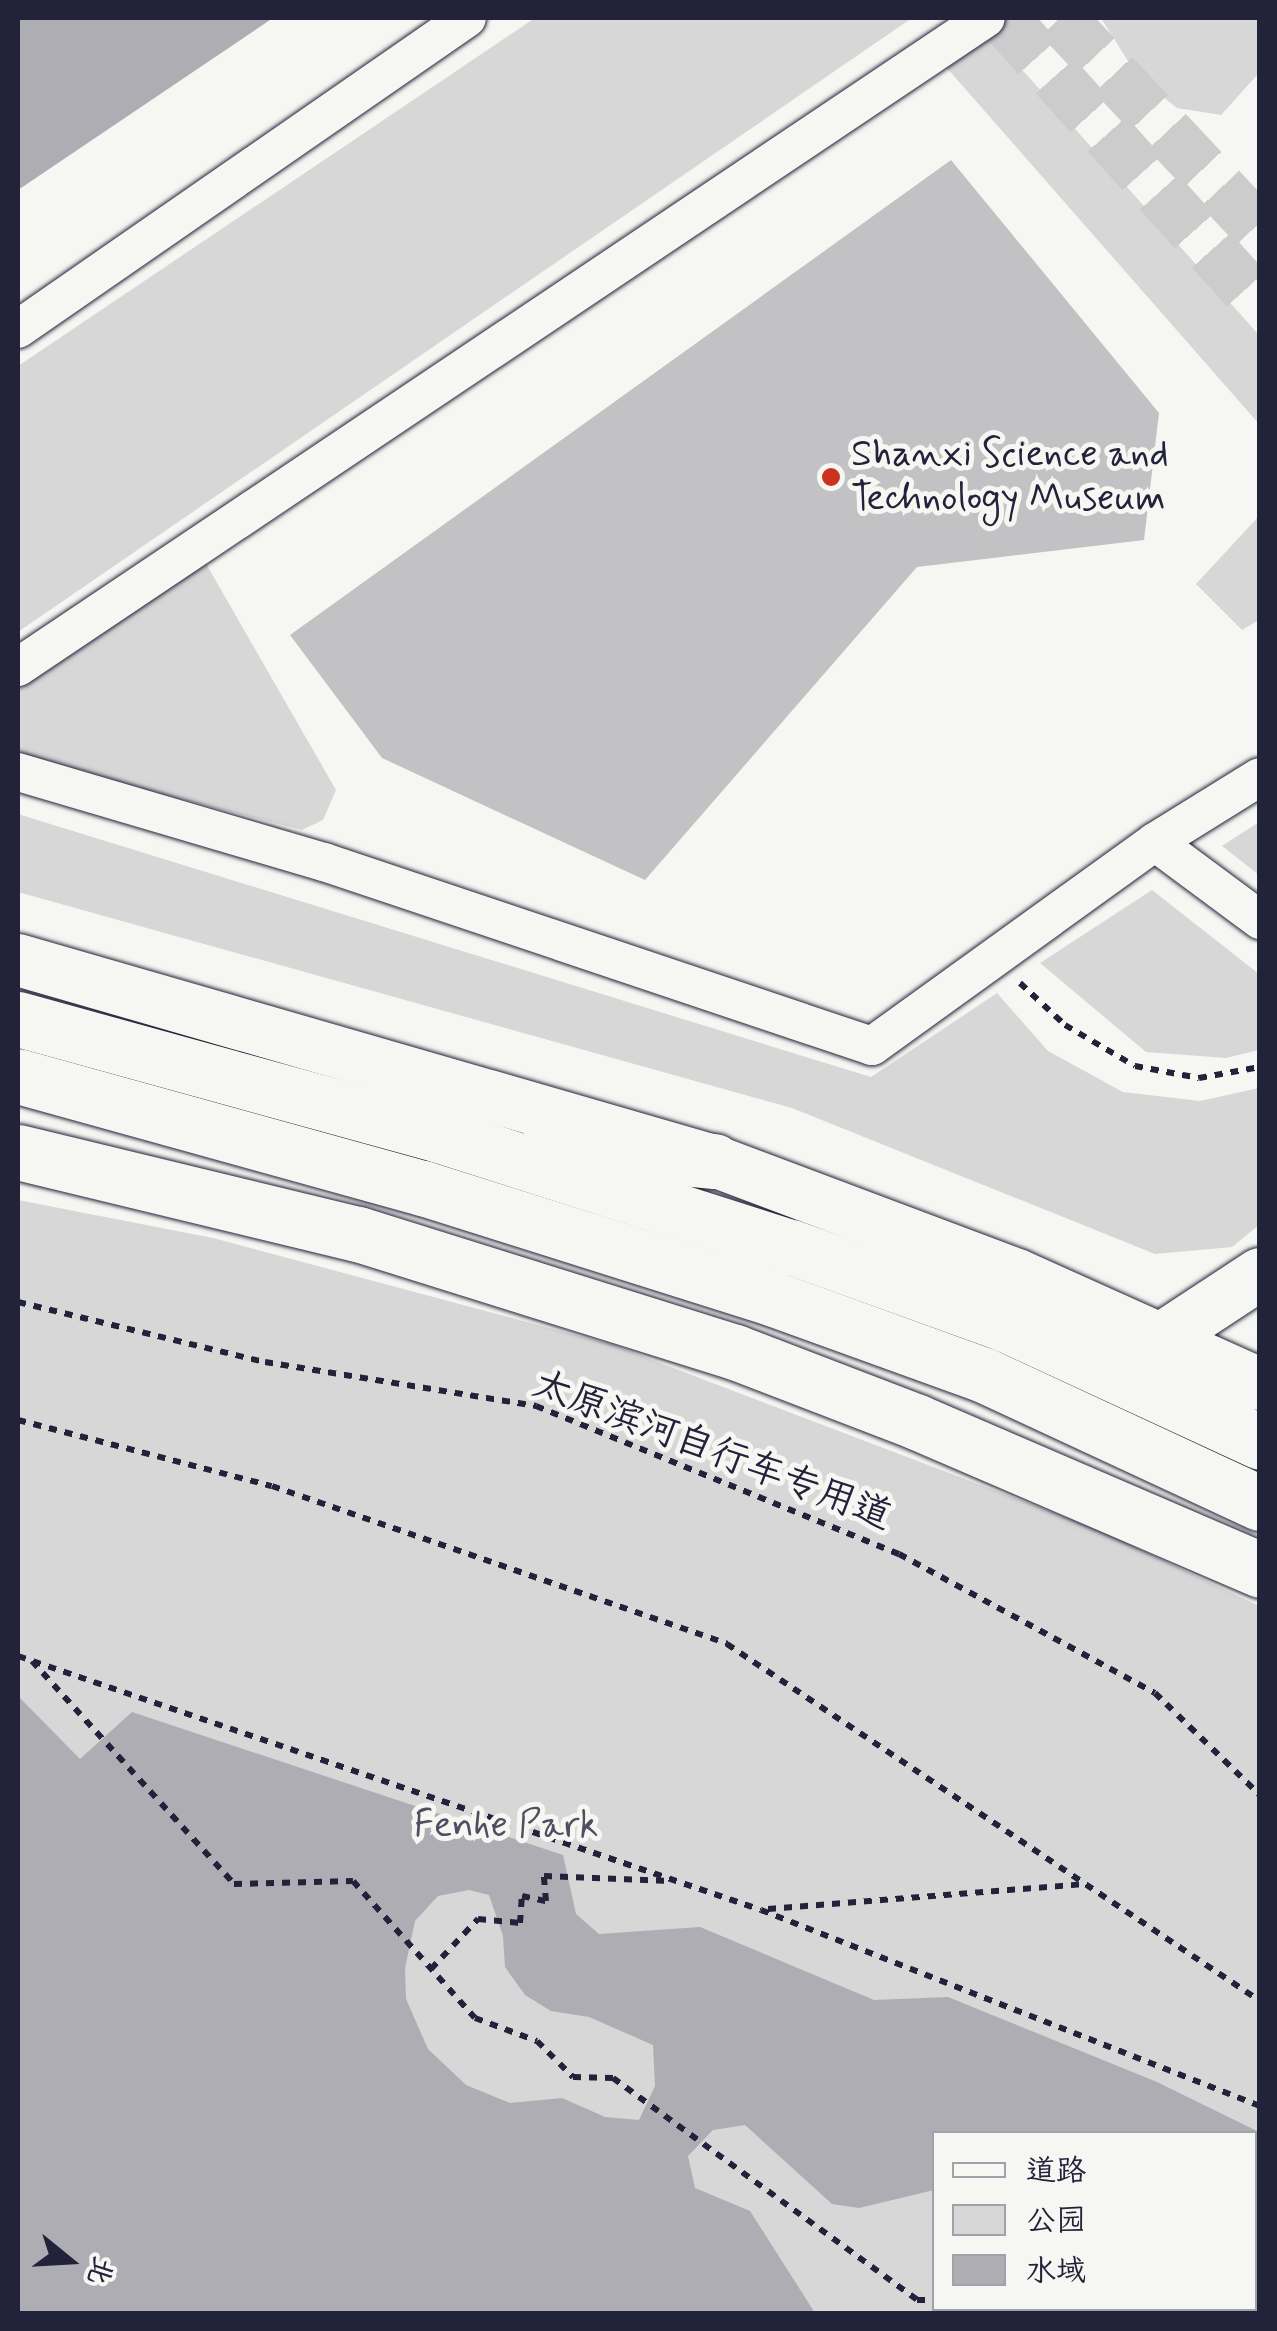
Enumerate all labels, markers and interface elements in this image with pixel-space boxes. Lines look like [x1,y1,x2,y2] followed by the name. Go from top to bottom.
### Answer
[851,432,1177,522] place label: Shanxi Science and Technology Museum
[820,466,842,488] marker: Shanxi Science and Technology Museum
[526,1362,898,1540] street label: 太原滨河自行车专用道
[416,1803,596,1849] park label: Fenhe Park
[932,2131,1257,2311] legend
[1026,2152,1086,2191] text: 道路
[1026,2202,1086,2241] text: 公园
[20,2211,120,2311] north arrow
[77,2251,121,2289] text: 北
[1026,2252,1086,2291] text: 水域

